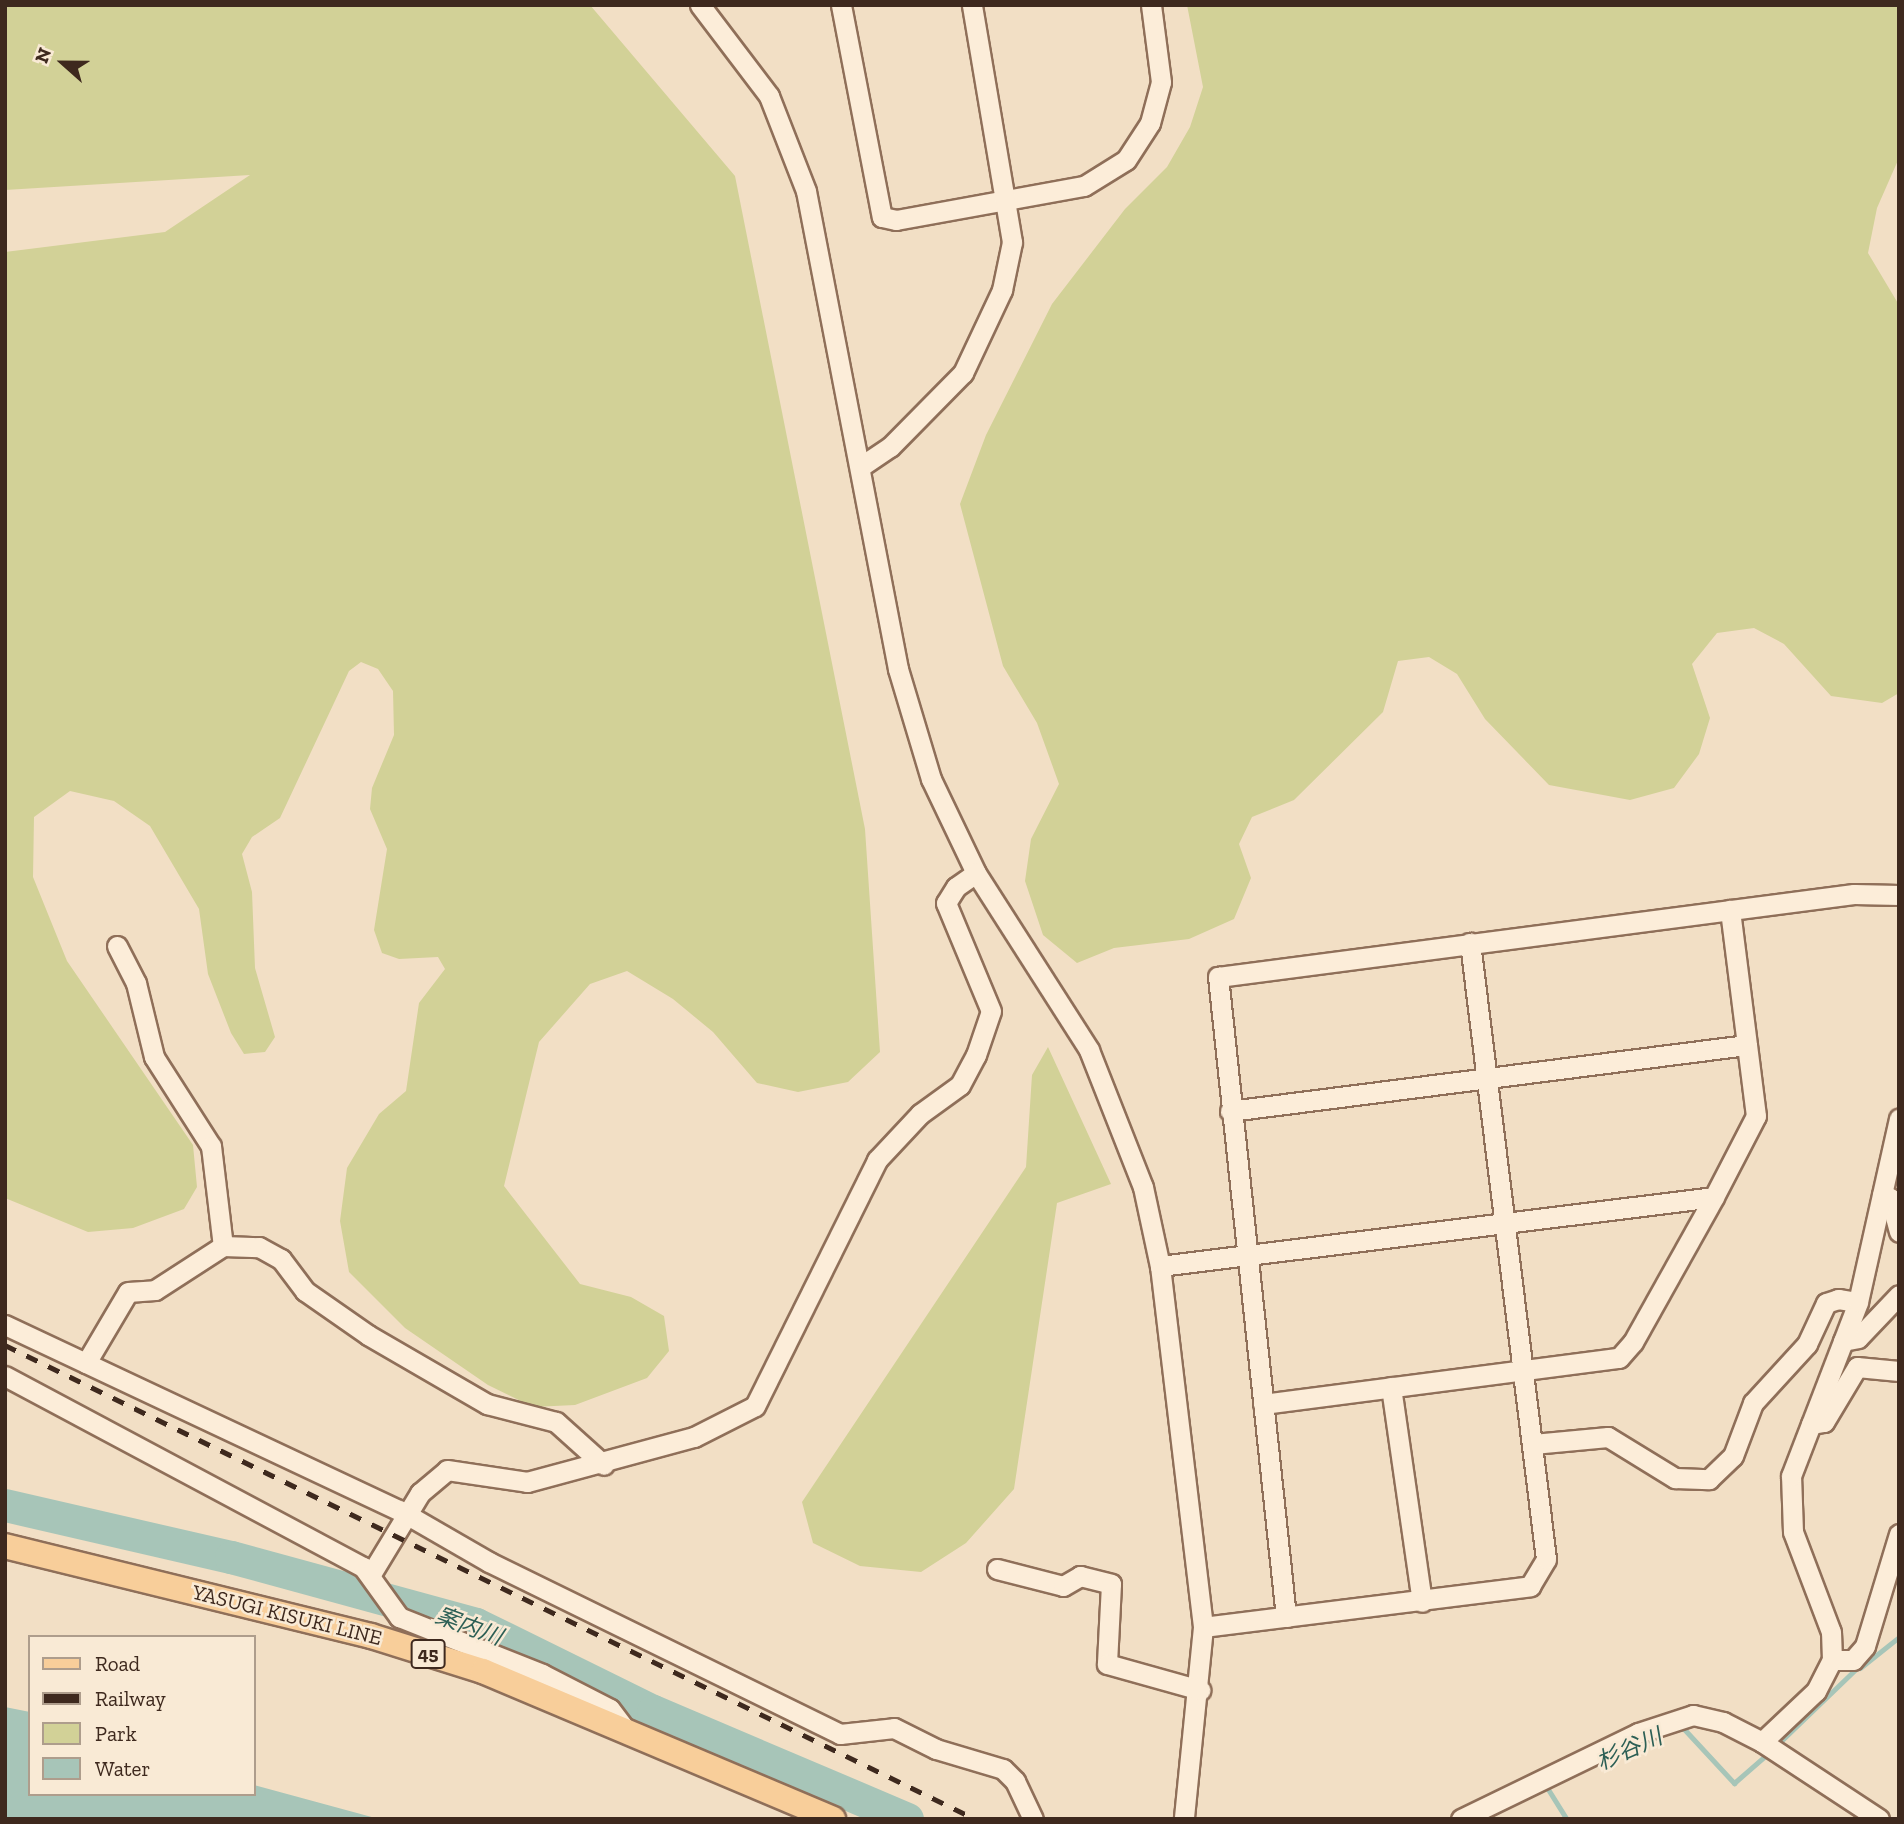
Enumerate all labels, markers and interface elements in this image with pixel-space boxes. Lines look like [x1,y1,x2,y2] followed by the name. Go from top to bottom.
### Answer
[28,28,98,98] north arrow
[30,44,56,66] text: N
[190,1579,384,1651] street label: YASUGI KISUKI LINE
[432,1601,506,1651] water label: 案内川
[28,1635,256,1796] legend
[410,1638,446,1670] road number: 45
[95,1651,140,1676] text: Road
[95,1686,166,1711] text: Railway
[95,1721,137,1746] text: Park
[1592,1722,1666,1776] water label: 杉谷川
[95,1756,150,1781] text: Water

